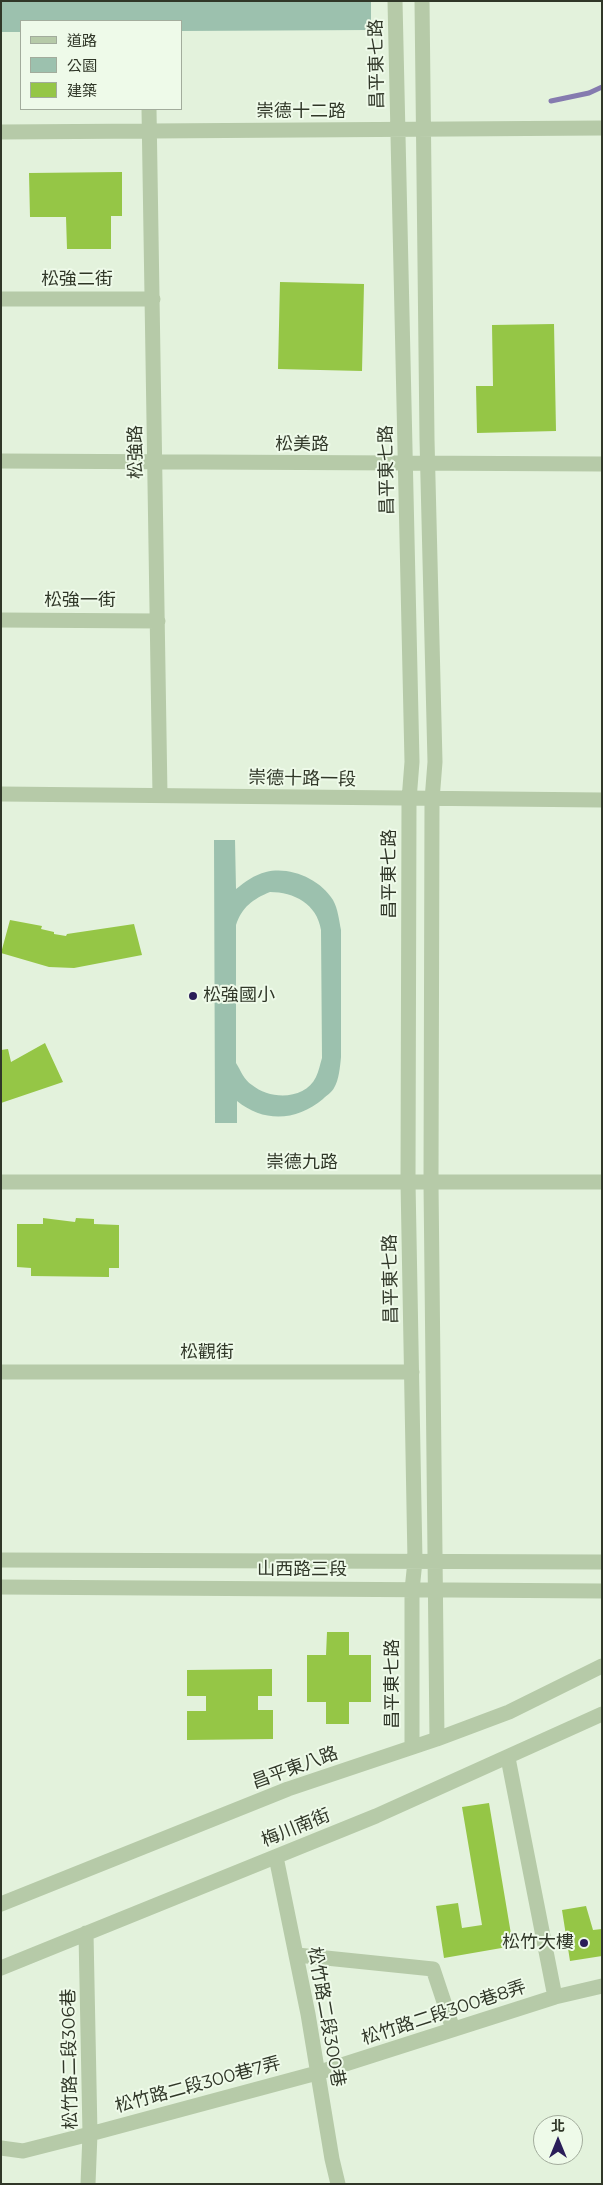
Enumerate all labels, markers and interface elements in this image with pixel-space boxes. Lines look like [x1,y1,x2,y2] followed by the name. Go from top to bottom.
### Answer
[365,19,389,109] street label: 昌平東七路
[20,20,182,110] legend
[67,31,97,50] text: 道路
[67,56,97,75] text: 公園
[67,81,97,100] text: 建築
[256,101,346,123] street label: 崇德十二路
[41,269,113,291] street label: 松強二街
[125,425,147,479] street label: 松強路
[375,425,399,515] street label: 昌平東七路
[275,434,329,456] street label: 松美路
[44,590,116,612] street label: 松強一街
[248,767,356,791] street label: 崇德十路一段
[379,829,401,919] street label: 昌平東七路
[203,985,275,1007] place label: 松強國小
[187,990,199,1002] marker: 松強國小
[266,1152,338,1174] street label: 崇德九路
[379,1234,403,1324] street label: 昌平東七路
[180,1342,234,1364] street label: 松觀街
[257,1559,347,1581] street label: 山西路三段
[382,1639,404,1729] street label: 昌平東七路
[249,1742,341,1794] street label: 昌平東八路
[259,1805,333,1851] street label: 梅川南街
[502,1932,574,1954] place label: 松竹大樓
[578,1937,590,1949] marker: 松竹大樓
[303,1945,349,2089] street label: 松竹路二段300巷
[359,1976,529,2050] street label: 松竹路二段300巷8弄
[58,1988,82,2130] street label: 松竹路二段306巷
[113,2052,283,2118] street label: 松竹路二段300巷7弄
[533,2115,583,2165] north arrow
[551,2117,565,2135] text: 北

